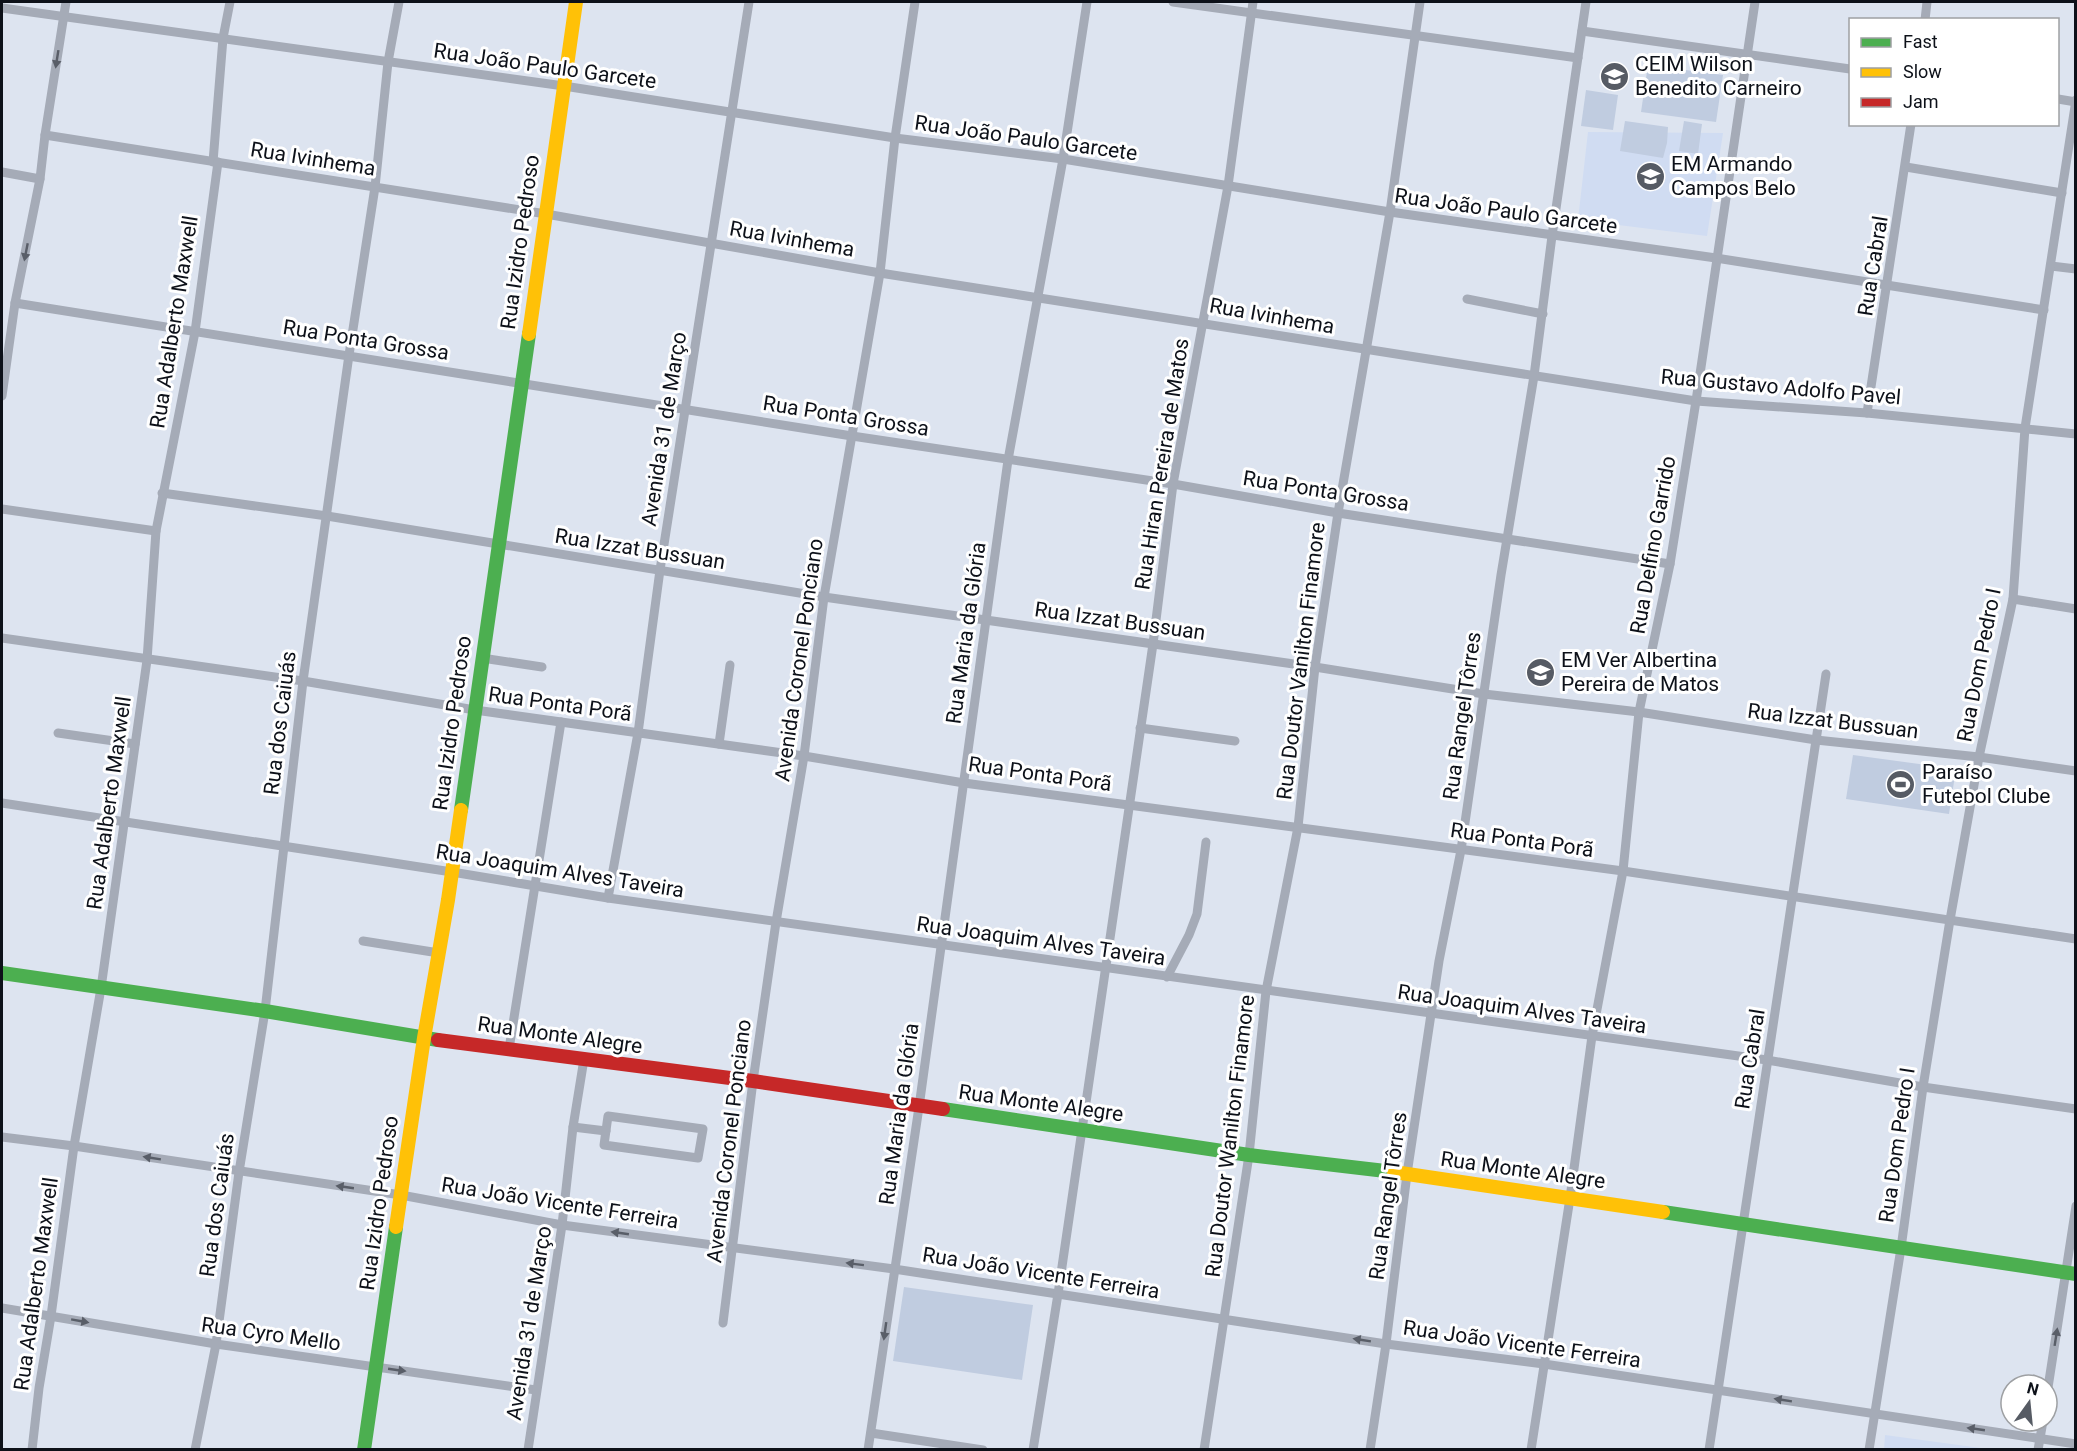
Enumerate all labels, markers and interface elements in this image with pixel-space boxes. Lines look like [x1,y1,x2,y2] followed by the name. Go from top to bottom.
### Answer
[1849,18,2059,126] legend
[1903,31,1938,52] text: Fast
[432,38,658,94] street label: Rua João Paulo Garcete
[52,50,61,69] one-way arrow
[1635,52,1802,100] place label: CEIM Wilson Benedito Carneiro
[1598,60,1630,92] school or university icon: CEIM Wilson Benedito Carneiro
[1903,61,1942,82] text: Slow
[1903,91,1939,112] text: Jam
[913,110,1139,166] street label: Rua João Paulo Garcete
[249,137,377,181] street label: Rua Ivinhema
[1671,152,1796,200] place label: EM Armando Campos Belo
[496,153,544,331] street label: Rua Izidro Pedroso
[1634,160,1666,192] school or university icon: EM Armando Campos Belo
[1393,183,1619,239] street label: Rua João Paulo Garcete
[145,214,203,430] street label: Rua Adalberto Maxwell
[1853,214,1893,318] street label: Rua Cabral
[728,216,856,262] street label: Rua Ivinhema
[21,242,30,261] one-way arrow
[1208,293,1336,339] street label: Rua Ivinhema
[281,315,451,365] street label: Rua Ponta Grossa
[637,330,691,528] street label: Avenida 31 de Março
[1130,337,1194,591] street label: Rua Hiran Pereira de Matos
[1660,365,1902,409] street label: Rua Gustavo Adolfo Pavel
[761,391,931,441] street label: Rua Ponta Grossa
[1626,454,1680,636] street label: Rua Delfino Garrido
[1241,466,1411,516] street label: Rua Ponta Grossa
[1272,521,1330,801] street label: Rua Doutor Vanilton Finamore
[553,524,727,574] street label: Rua Izzat Bussuan
[770,537,828,783] street label: Avenida Coronel Ponciano
[941,541,991,725] street label: Rua Maria da Glória
[1952,586,2006,744] street label: Rua Dom Pedro I
[1033,597,1207,645] street label: Rua Izzat Bussuan
[1438,630,1486,802] street label: Rua Rangel Tôrres
[428,634,476,812] street label: Rua Izidro Pedroso
[1561,648,1719,696] place label: EM Ver Albertina Pereira de Matos
[259,650,301,796] street label: Rua dos Caiuás
[1524,656,1556,688] school or university icon: EM Ver Albertina Pereira de Matos
[487,682,633,726] street label: Rua Ponta Porã
[82,695,136,911] street label: Rua Adalberto Maxwell
[1746,699,1920,743] street label: Rua Izzat Bussuan
[967,752,1113,796] street label: Rua Ponta Porã
[1922,760,2050,808] place label: Paraíso Futebol Clube
[1885,768,1917,800] sports icon: Paraíso Futebol Clube
[1449,818,1595,862] street label: Rua Ponta Porã
[434,840,686,902] street label: Rua Joaquim Alves Taveira
[915,912,1167,970] street label: Rua Joaquim Alves Taveira
[1396,980,1648,1038] street label: Rua Joaquim Alves Taveira
[1201,993,1259,1279] street label: Rua Doutor Wanilton Finamore
[1730,1007,1770,1111] street label: Rua Cabral
[476,1012,644,1058] street label: Rua Monte Alegre
[702,1018,756,1264] street label: Avenida Coronel Ponciano
[874,1022,924,1206] street label: Rua Maria da Glória
[1874,1066,1920,1224] street label: Rua Dom Pedro I
[957,1080,1125,1126] street label: Rua Monte Alegre
[1364,1110,1412,1282] street label: Rua Rangel Tôrres
[355,1114,403,1292] street label: Rua Izidro Pedroso
[195,1132,239,1278] street label: Rua dos Caiuás
[1439,1147,1607,1193] street label: Rua Monte Alegre
[143,1154,162,1163] one-way arrow
[440,1172,680,1234] street label: Rua João Vicente Ferreira
[9,1176,63,1392] street label: Rua Adalberto Maxwell
[335,1182,354,1191] one-way arrow
[502,1224,556,1422] street label: Avenida 31 de Março
[611,1228,630,1238] one-way arrow
[921,1242,1161,1304] street label: Rua João Vicente Ferreira
[846,1260,865,1269] one-way arrow
[200,1312,342,1356] street label: Rua Cyro Mello
[1402,1315,1642,1373] street label: Rua João Vicente Ferreira
[71,1317,90,1326] one-way arrow
[881,1321,890,1340] one-way arrow
[2052,1327,2061,1346] one-way arrow
[1352,1336,1371,1345] one-way arrow
[388,1366,407,1375] one-way arrow
[1999,1373,2059,1433] north arrow
[2025,1378,2041,1400] text: N
[1774,1396,1793,1405] one-way arrow
[1966,1425,1985,1434] one-way arrow

